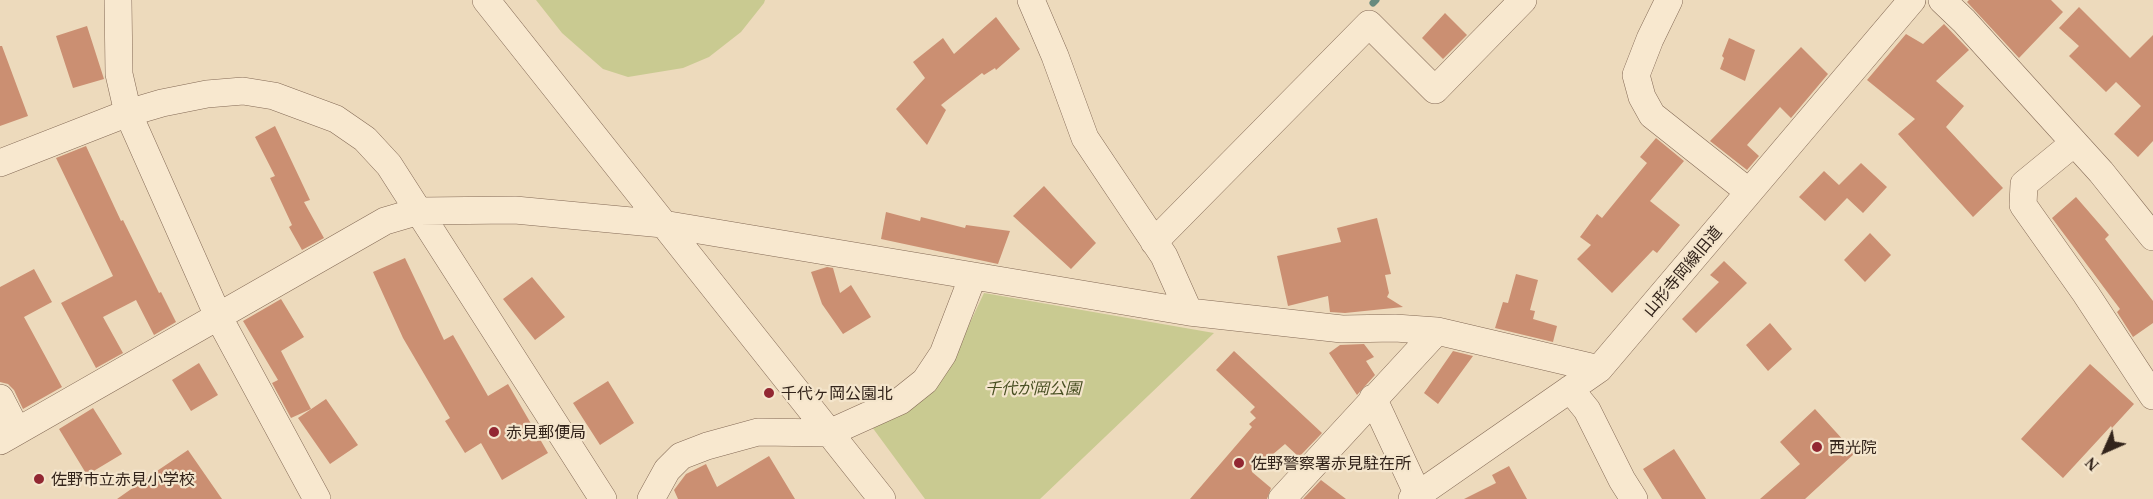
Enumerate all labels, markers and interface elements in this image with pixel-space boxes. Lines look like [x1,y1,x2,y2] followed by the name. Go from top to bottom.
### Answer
[1639,222,1725,320] street label: 山形寺岡線旧道
[985,378,1081,398] park label: 千代が岡公園
[781,383,893,403] place label: 千代ヶ岡公園北
[762,386,776,400] marker: 千代ヶ岡公園北
[2075,421,2135,481] north arrow
[506,422,586,442] place label: 赤見郵便局
[487,425,501,439] marker: 赤見郵便局
[1829,437,1877,457] place label: 西光院
[1810,440,1824,454] marker: 西光院
[1251,453,1411,473] place label: 佐野警察署赤見駐在所
[2082,454,2102,474] text: N
[1232,456,1246,470] marker: 佐野警察署赤見駐在所
[51,469,195,489] place label: 佐野市立赤見小学校
[32,472,46,486] marker: 佐野市立赤見小学校

